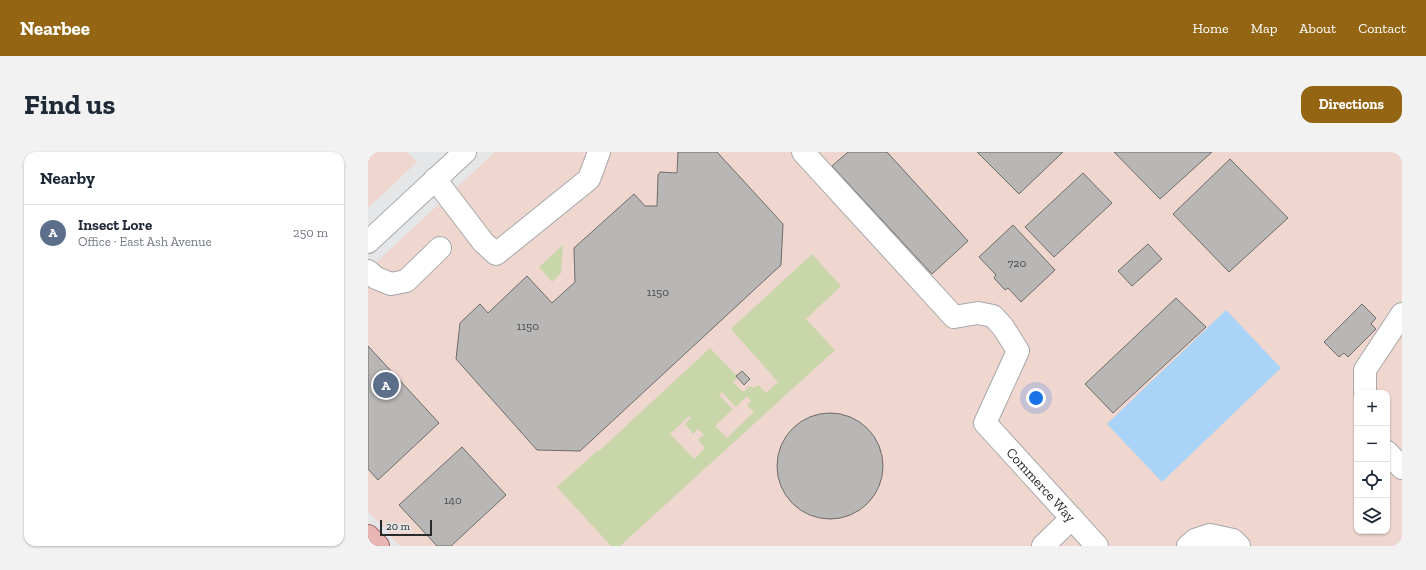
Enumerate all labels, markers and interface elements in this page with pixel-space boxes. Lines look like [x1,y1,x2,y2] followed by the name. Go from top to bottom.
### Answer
[20,17,90,40] text: Nearbee
[1193,20,1229,37] text: Home
[1251,20,1277,37] text: Map
[1299,20,1336,37] text: About
[1358,20,1406,37] text: Contact
[1301,86,1402,123] button: Directions
[24,88,115,121] text: Find us
[40,168,95,188] text: Nearby
[78,216,152,234] text: Insect Lore
[49,225,57,240] text: A
[293,225,328,240] text: 250 m
[78,234,212,249] text: Office · East Ash Avenue
[1008,256,1026,270] house number: 720
[647,285,669,299] house number: 1150
[517,319,539,333] house number: 1150
[373,370,399,400] pin: A
[1026,388,1046,408] your location
[1354,390,1390,534] map controls
[1354,390,1390,426] button: +
[1354,426,1390,462] button: −
[1003,444,1080,526] street label: Commerce Way
[1354,462,1390,498] button: locate
[444,493,462,507] house number: 140
[1354,498,1390,534] button: layers
[380,518,432,537] scale bar
[386,520,410,533] text: 20 m

